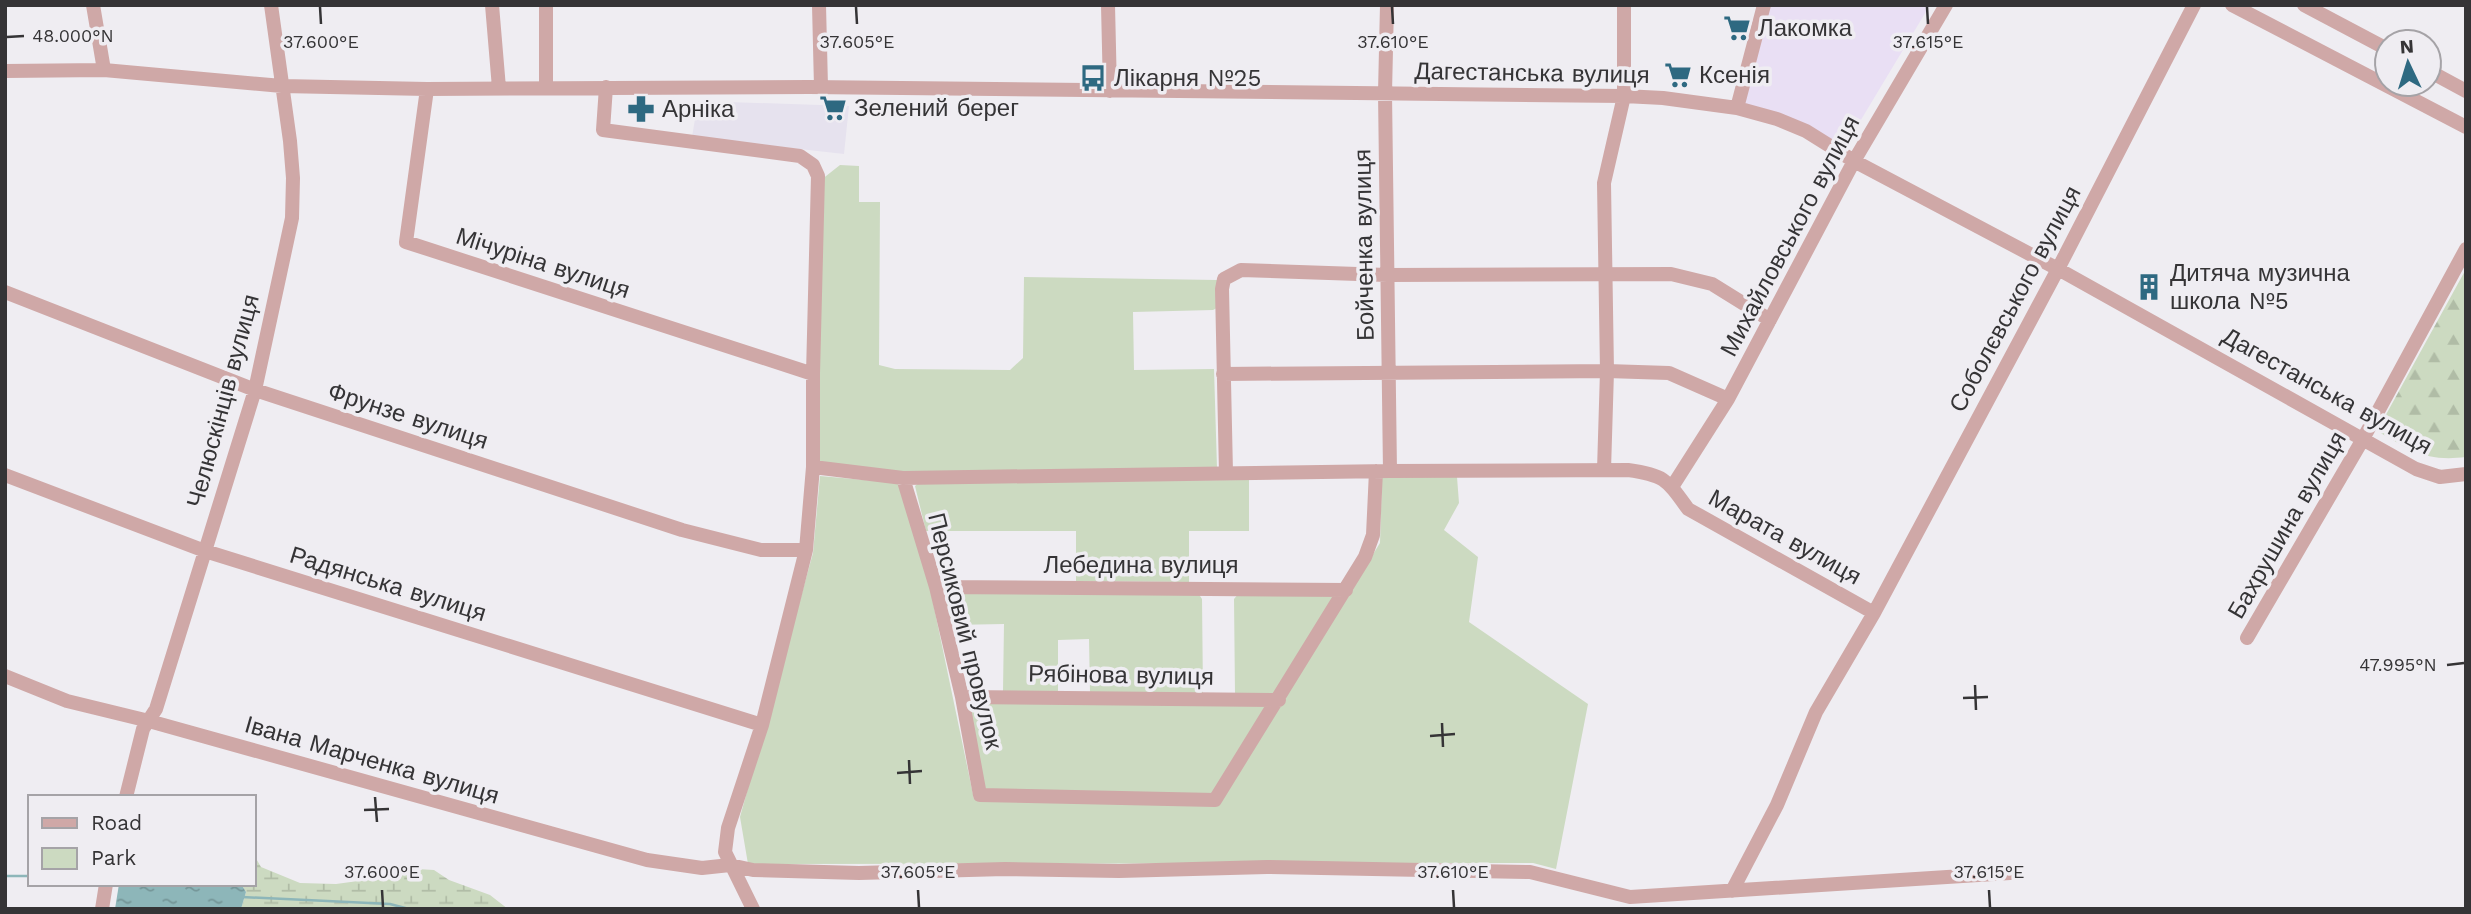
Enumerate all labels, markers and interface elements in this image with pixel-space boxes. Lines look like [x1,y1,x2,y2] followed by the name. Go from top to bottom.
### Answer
[1722,13,1752,43] supermarket icon: Лакомка
[1758,14,1853,42] place label: Лакомка
[32,25,114,46] text: 48.000°N
[2373,28,2443,98] north arrow
[283,31,359,52] text: 37.600°E
[819,31,895,52] text: 37.605°E
[1357,31,1429,52] text: 37.610°E
[1893,31,1963,52] text: 37.615°E
[2399,35,2415,59] text: N
[1414,57,1650,89] street label: Дагестанська вулиця
[1663,60,1693,90] supermarket icon: Ксенія
[1699,61,1770,89] place label: Ксенія
[1078,63,1108,93] bus stop icon: Лікарня №25
[1114,64,1261,92] place label: Лікарня №25
[818,93,848,123] supermarket icon: Зелений берег
[626,94,656,124] pharmacy icon: Арніка
[854,94,1019,122] place label: Зелений берег
[662,95,735,123] place label: Арніка
[1715,111,1865,361] street label: Михайловського вулиця
[1348,149,1380,341] street label: Бойченка вулиця
[1943,181,2087,417] street label: Соболєвського вулиця
[453,222,633,304] street label: Мічуріна вулиця
[2170,259,2351,315] place label: Дитяча музична школа №5
[2134,272,2164,302] building icon: Дитяча музична школа №5
[181,291,265,511] street label: Челюскінців вулиця
[2217,322,2437,460] street label: Дагестанська вулиця
[324,377,492,455] street label: Фрунзе вулиця
[2222,426,2352,624] street label: Бахрушина вулиця
[1704,484,1866,590] street label: Марата вулиця
[922,510,1008,753] street label: Персиковий провулок
[286,541,490,627] street label: Радянська вулиця
[1043,551,1239,579] street label: Лебедина вулиця
[2359,654,2437,675] text: 47.995°N
[1028,659,1214,691] street label: Рябінова вулиця
[242,710,502,810] street label: Івана Марченка вулиця
[28,795,256,886] legend
[91,810,142,835] text: Road
[91,845,136,870] text: Park
[344,861,420,882] text: 37.600°E
[880,861,956,882] text: 37.605°E
[1417,861,1489,882] text: 37.610°E
[1954,861,2024,882] text: 37.615°E

